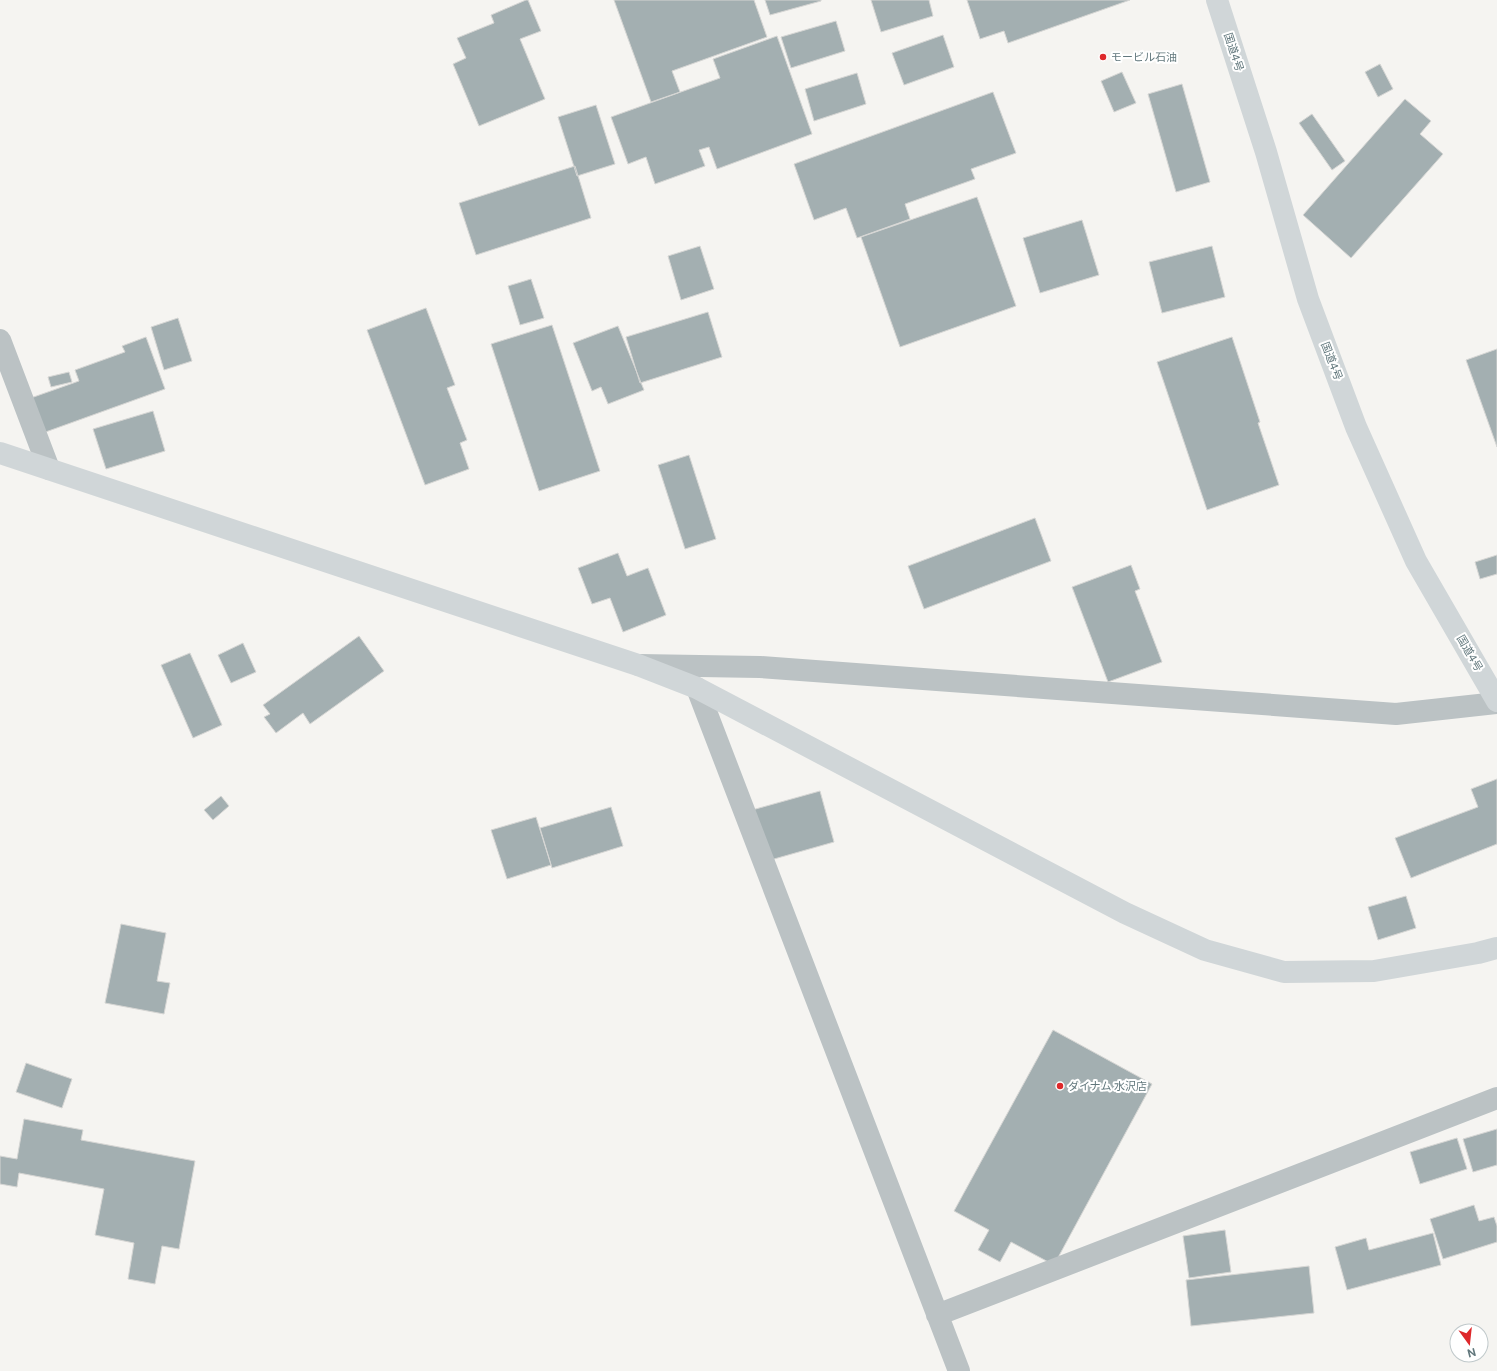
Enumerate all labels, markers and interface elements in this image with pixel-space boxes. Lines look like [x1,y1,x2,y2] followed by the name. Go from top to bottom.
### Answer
[1222,31,1246,73] street label: 国道4号
[1111,51,1177,63] place label: モービル石油
[1098,52,1108,62] marker: モービル石油
[1319,340,1345,382] street label: 国道4号
[1455,633,1485,673] street label: 国道4号
[1068,1080,1147,1092] place label: ダイナム 水沢店
[1055,1081,1065,1091] marker: ダイナム 水沢店
[1449,1323,1489,1363] north arrow
[1466,1346,1477,1360] text: N

